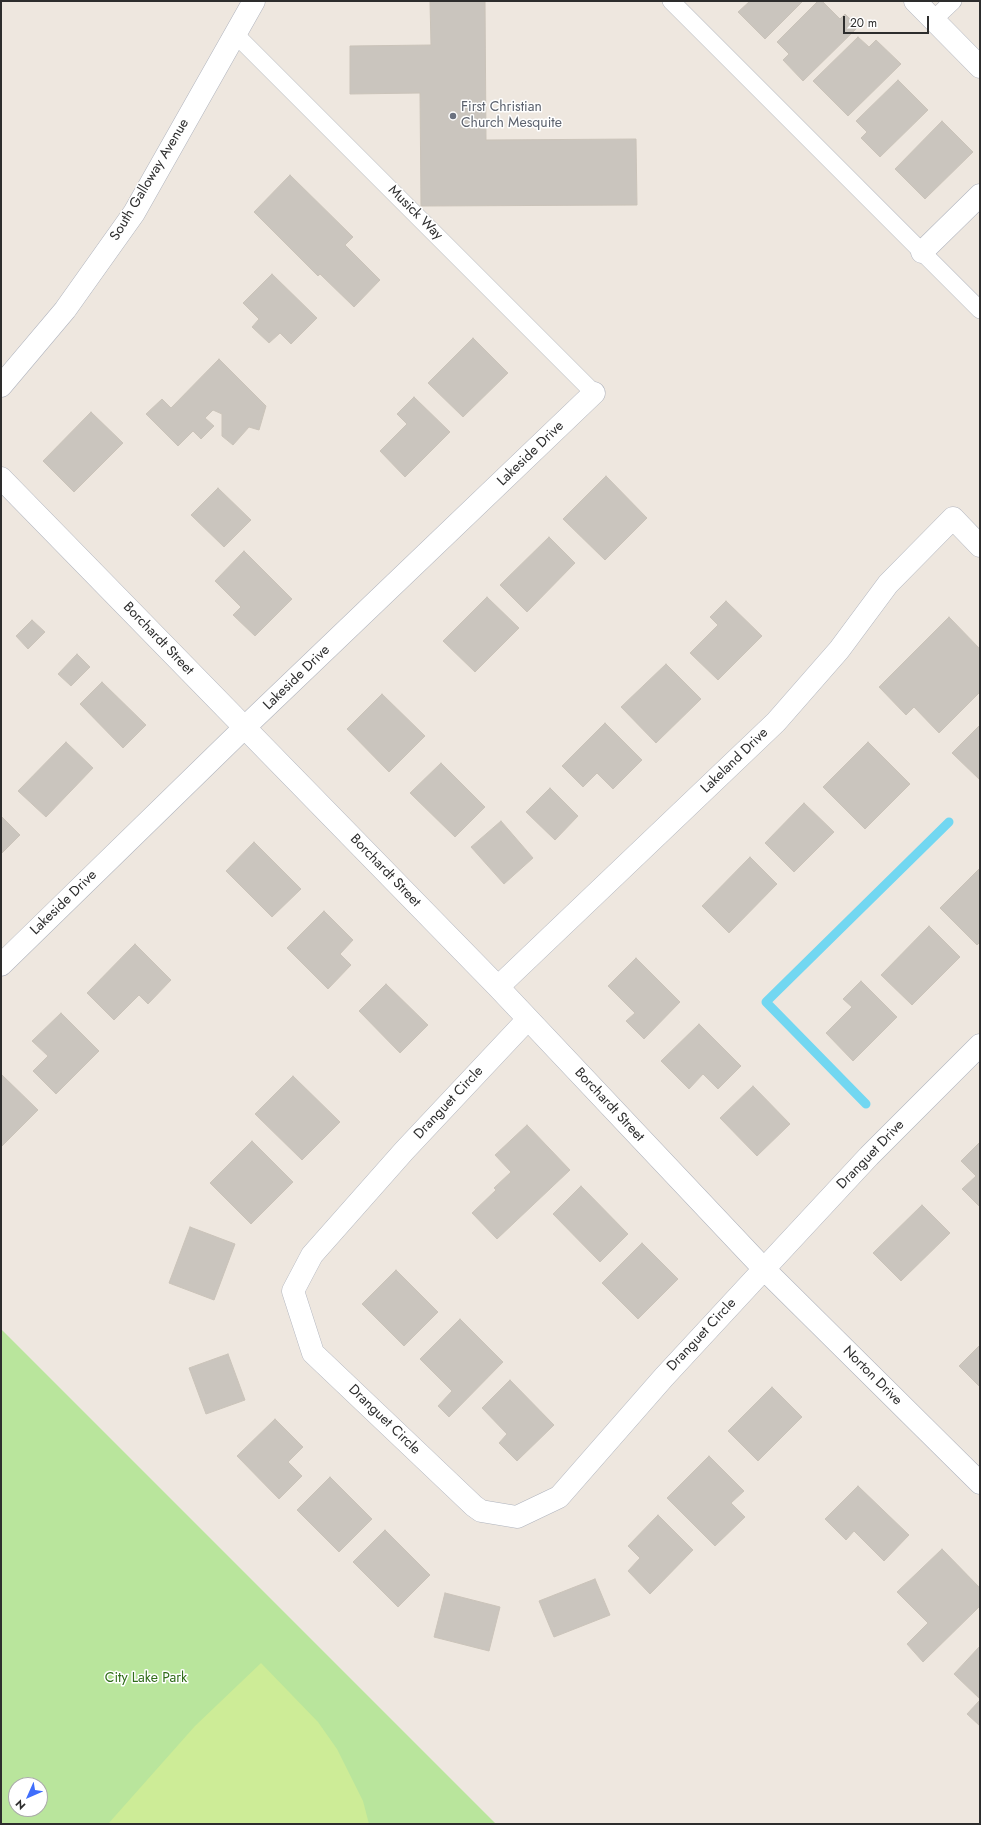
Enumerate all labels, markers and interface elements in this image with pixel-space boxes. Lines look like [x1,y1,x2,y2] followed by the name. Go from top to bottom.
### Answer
[845,8,931,34] scale bar
[850,14,877,32] text: 20 m
[461,100,562,132] place label: First Christian Church Mesquite
[448,111,458,121] marker: First Christian Church Mesquite
[107,116,193,244] street label: South Galloway Avenue
[384,182,446,244] street label: Musick Way
[494,418,568,490] street label: Lakeside Drive
[119,599,197,679] street label: Borchardt Street
[260,642,334,714] street label: Lakeside Drive
[698,725,772,797] street label: Lakeland Drive
[346,831,424,911] street label: Borchardt Street
[27,867,101,939] street label: Lakeside Drive
[411,1063,487,1143] street label: Dranguet Circle
[571,1065,647,1145] street label: Borchardt Street
[834,1117,908,1193] street label: Dranguet Drive
[664,1295,740,1375] street label: Dranguet Circle
[839,1343,905,1409] street label: Norton Drive
[345,1381,423,1459] street label: Dranguet Circle
[105,1671,187,1687] park label: City Lake Park
[8,1777,48,1817] north arrow
[11,1796,29,1814] text: N

